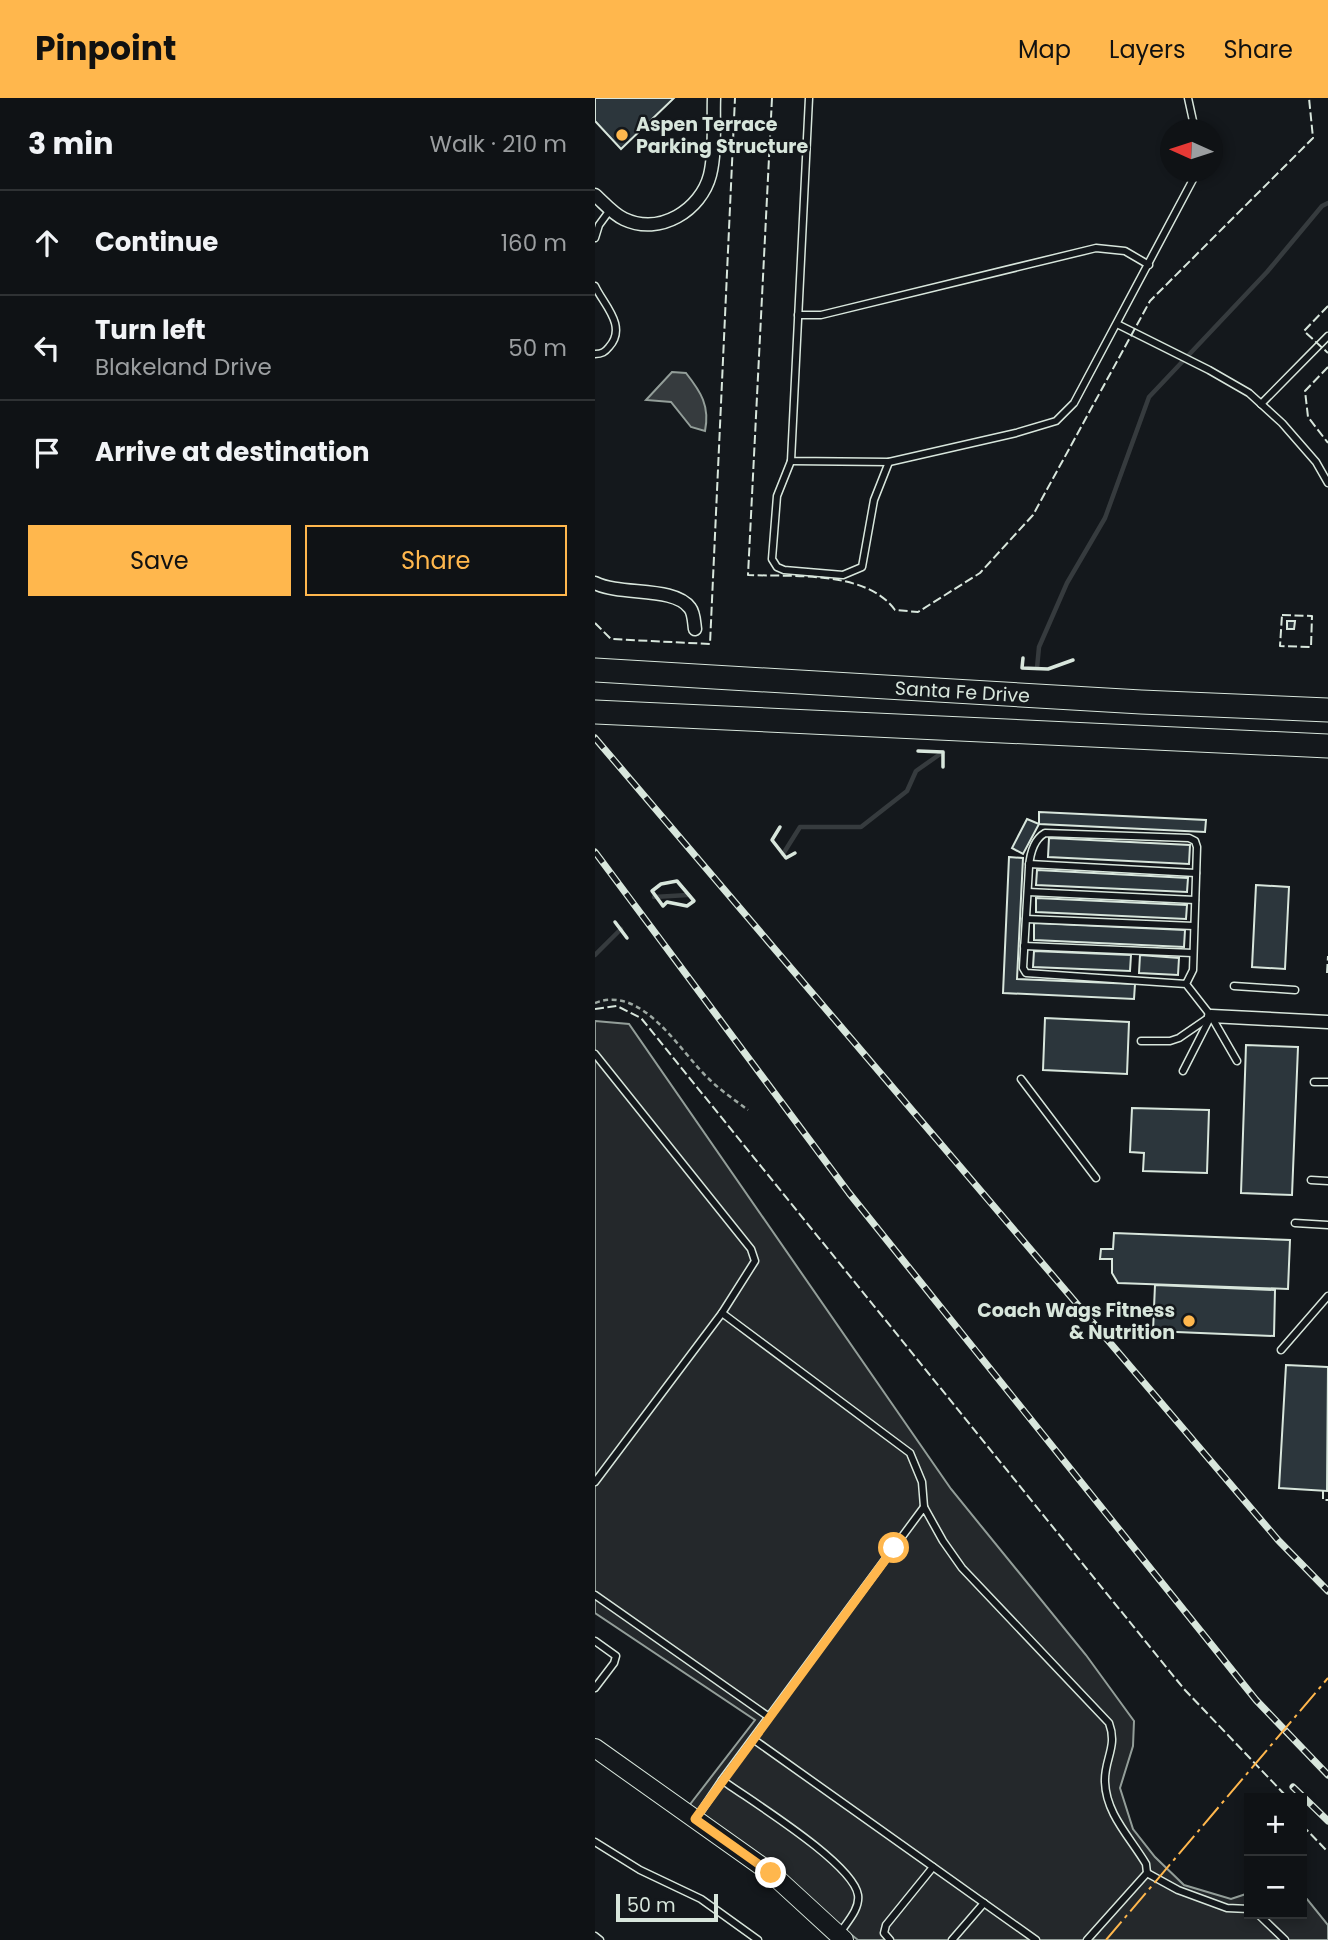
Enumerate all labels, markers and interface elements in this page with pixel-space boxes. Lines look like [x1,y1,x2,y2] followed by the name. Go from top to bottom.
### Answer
[35,25,176,72] text: Pinpoint
[1018,33,1071,66] text: Map
[1109,33,1185,66] text: Layers
[1223,33,1293,66] text: Share
[636,111,808,160] place label: Aspen Terrace Parking Structure
[1160,119,1223,182] north arrow
[28,122,113,165] text: 3 min
[614,127,630,143] marker: Aspen Terrace Parking Structure
[429,128,567,160] text: Walk · 210 m
[28,224,66,262] icon: ahead
[95,224,218,260] text: Continue
[501,227,567,259] text: 160 m
[95,312,206,348] text: Turn left
[28,329,66,367] icon: left
[508,332,567,364] text: 50 m
[95,351,272,383] text: Blakeland Drive
[28,434,66,472] icon: arrive
[95,434,370,470] text: Arrive at destination
[28,525,291,596] button: Save
[305,525,567,596] button: Share
[894,675,1031,709] street label: Santa Fe Drive
[977,1297,1175,1346] place label: Coach Wags Fitness & Nutrition
[1181,1313,1197,1329] marker: Coach Wags Fitness & Nutrition
[878,1532,909,1563] route start
[1244,1793,1307,1919] map controls
[1244,1793,1307,1856] button: +
[1244,1856,1307,1919] button: −
[755,1857,786,1888] route end
[616,1891,717,1923] scale bar
[627,1892,676,1919] text: 50 m

